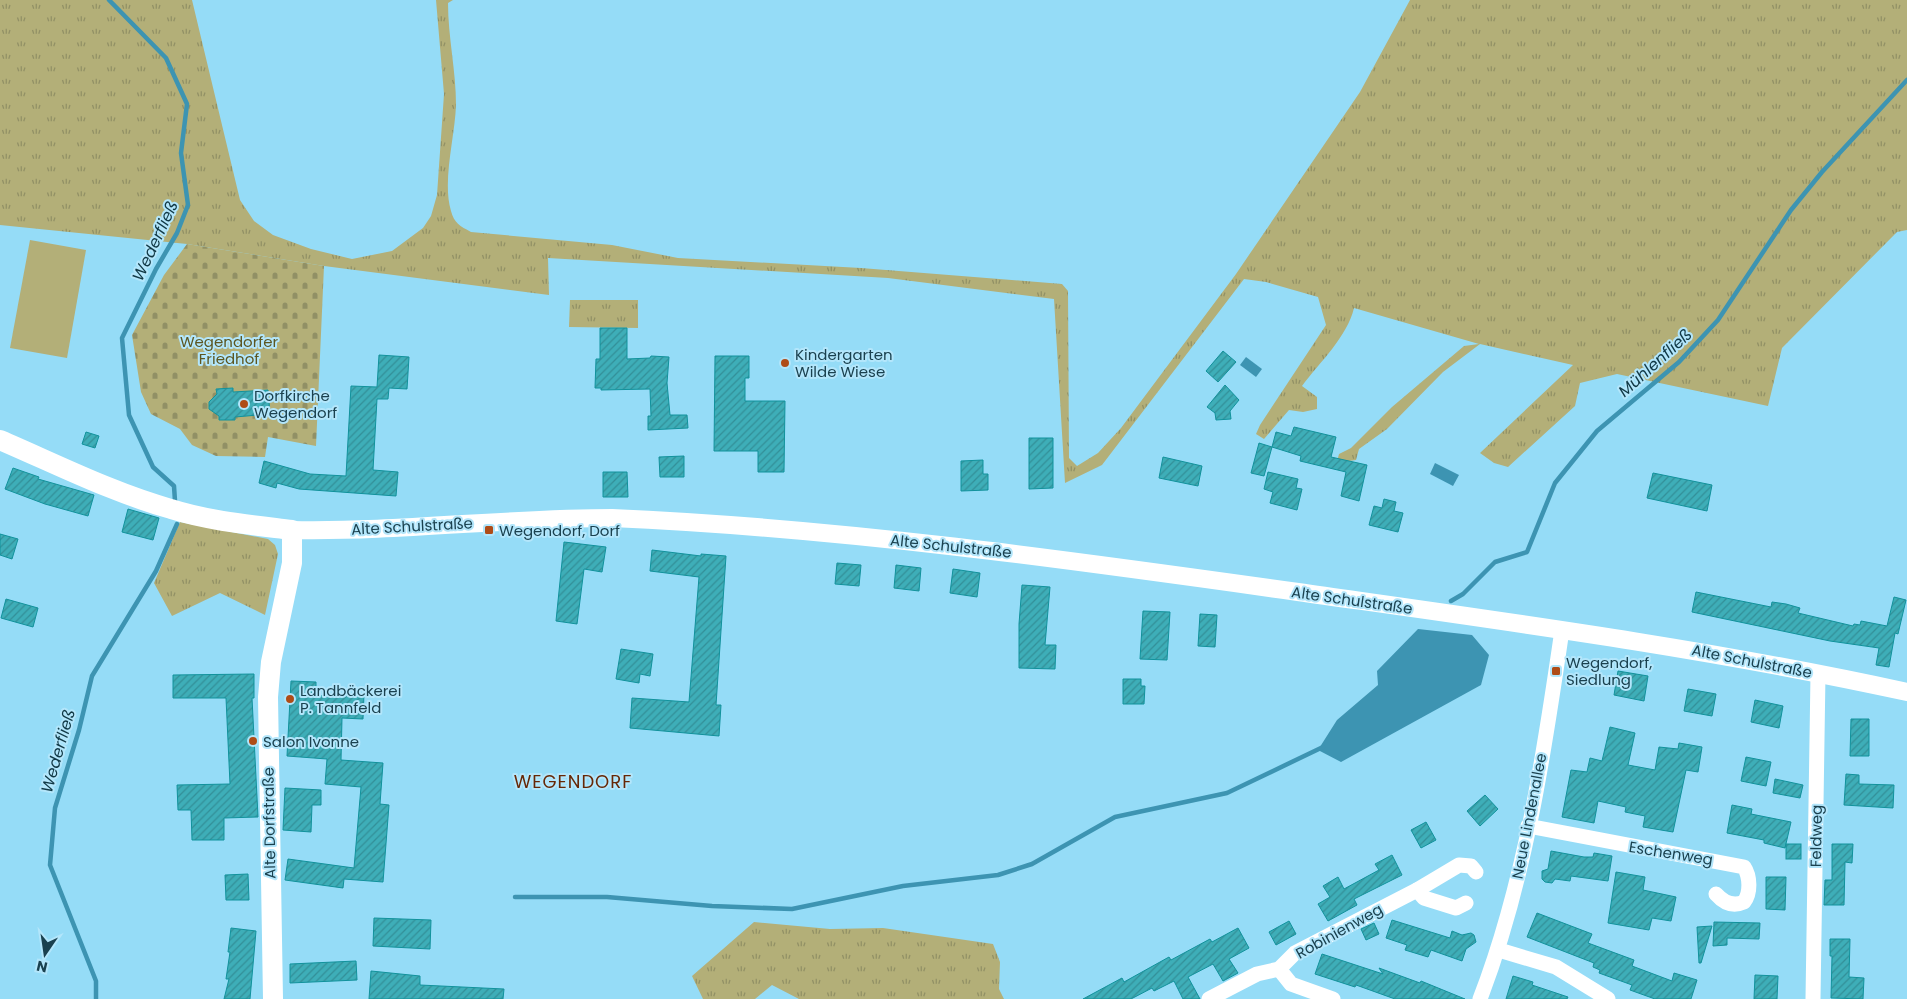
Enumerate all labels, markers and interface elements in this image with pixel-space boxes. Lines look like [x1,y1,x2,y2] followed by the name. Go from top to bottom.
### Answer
[126,197,184,285] water label: Wederfließ
[1613,324,1697,402] water label: Mühlenfließ
[180,331,278,369] park label: Wegendorfer Friedhof
[795,344,893,382] place label: Kindergarten Wilde Wiese
[779,357,791,369] marker: Kindergarten Wilde Wiese
[254,385,337,423] place label: Dorfkirche Wegendorf
[238,398,250,410] marker: Dorfkirche Wegendorf
[351,512,473,540] street label: Alte Schulstraße
[499,520,620,541] place label: Wegendorf, Dorf
[483,524,495,536] marker: Wegendorf, Dorf
[889,529,1013,563] street label: Alte Schulstraße
[1290,581,1414,619] street label: Alte Schulstraße
[1690,639,1814,683] street label: Alte Schulstraße
[1566,652,1652,690] place label: Wegendorf, Siedlung
[1550,665,1562,677] marker: Wegendorf, Siedlung
[300,680,401,718] place label: Landbäckerei P. Tannfeld
[284,693,296,705] marker: Landbäckerei P. Tannfeld
[35,707,81,795] water label: Wederfließ
[263,731,359,752] place label: Salon Ivonne
[247,735,259,747] marker: Salon Ivonne
[1507,751,1551,881] street label: Neue Lindenallee
[258,767,280,879] street label: Alte Dorfstraße
[514,769,632,794] district label: WEGENDORF
[1805,805,1827,867] street label: Feldweg
[1627,836,1715,870] street label: Eschenweg
[1292,898,1386,964] street label: Robinienweg
[20,929,70,979] north arrow
[35,956,49,978] text: N

